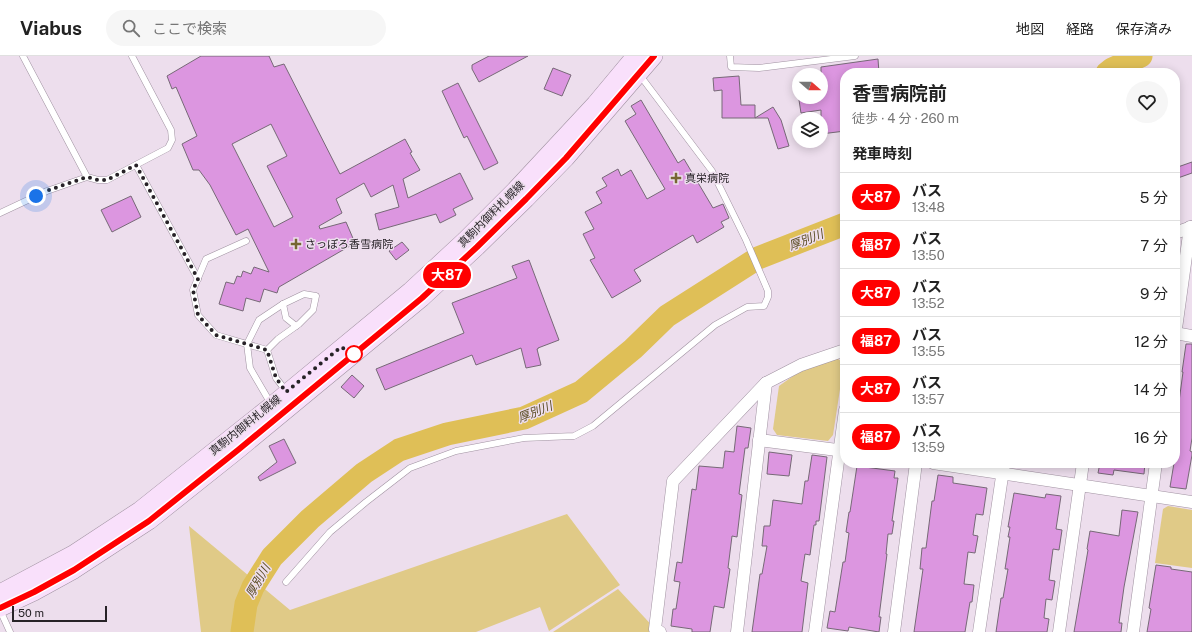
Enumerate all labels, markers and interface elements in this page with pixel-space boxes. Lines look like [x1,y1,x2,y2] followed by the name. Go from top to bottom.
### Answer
[106,10,386,46] search box
[20,17,82,39] text: Viabus
[120,17,142,39] icon: search
[152,20,227,37] text: ここで検索
[1016,21,1044,37] text: 地図
[1066,21,1094,37] text: 経路
[1116,21,1172,37] text: 保存済み
[792,68,828,104] north arrow
[792,68,828,148] map controls
[1126,81,1168,123] button: heart
[852,82,947,104] text: 香雪病院前
[852,111,959,126] text: 徒歩 · 4 分 · 260 m
[792,112,828,148] button: layers
[852,145,912,162] text: 発車時刻
[670,172,682,184] marker: 真栄病院
[685,172,729,184] place label: 真栄病院
[456,179,526,249] street label: 真駒内御料札幌線
[912,182,942,199] text: バス
[26,186,46,206] your location
[860,189,892,205] text: 大87
[1140,189,1168,206] text: 5 分
[912,200,945,215] text: 13:48
[787,226,827,253] water label: 厚別川
[912,230,942,247] text: バス
[860,237,892,253] text: 福87
[1140,237,1168,254] text: 7 分
[290,238,302,250] marker: さっぽろ香雪病院
[305,238,393,250] place label: さっぽろ香雪病院
[912,248,945,263] text: 13:50
[424,262,470,288] line badge: 大87
[431,267,463,283] text: 大87
[912,278,942,295] text: バス
[860,285,892,301] text: 大87
[1140,285,1168,302] text: 9 分
[912,296,944,311] text: 13:52
[912,326,942,343] text: バス
[860,333,892,349] text: 福87
[1134,333,1168,350] text: 12 分
[912,344,945,359] text: 13:55
[345,345,363,363] unlabelled marker
[912,374,942,391] text: バス
[860,381,892,397] text: 大87
[1134,381,1168,398] text: 14 分
[912,392,944,407] text: 13:57
[207,393,283,457] street label: 真駒内御料札幌線
[516,398,556,425] water label: 厚別川
[912,422,942,439] text: バス
[860,429,892,445] text: 福87
[1134,429,1168,446] text: 16 分
[912,440,945,455] text: 13:59
[243,560,274,600] water label: 厚別川
[12,604,107,623] scale bar
[18,607,44,619] text: 50 m

